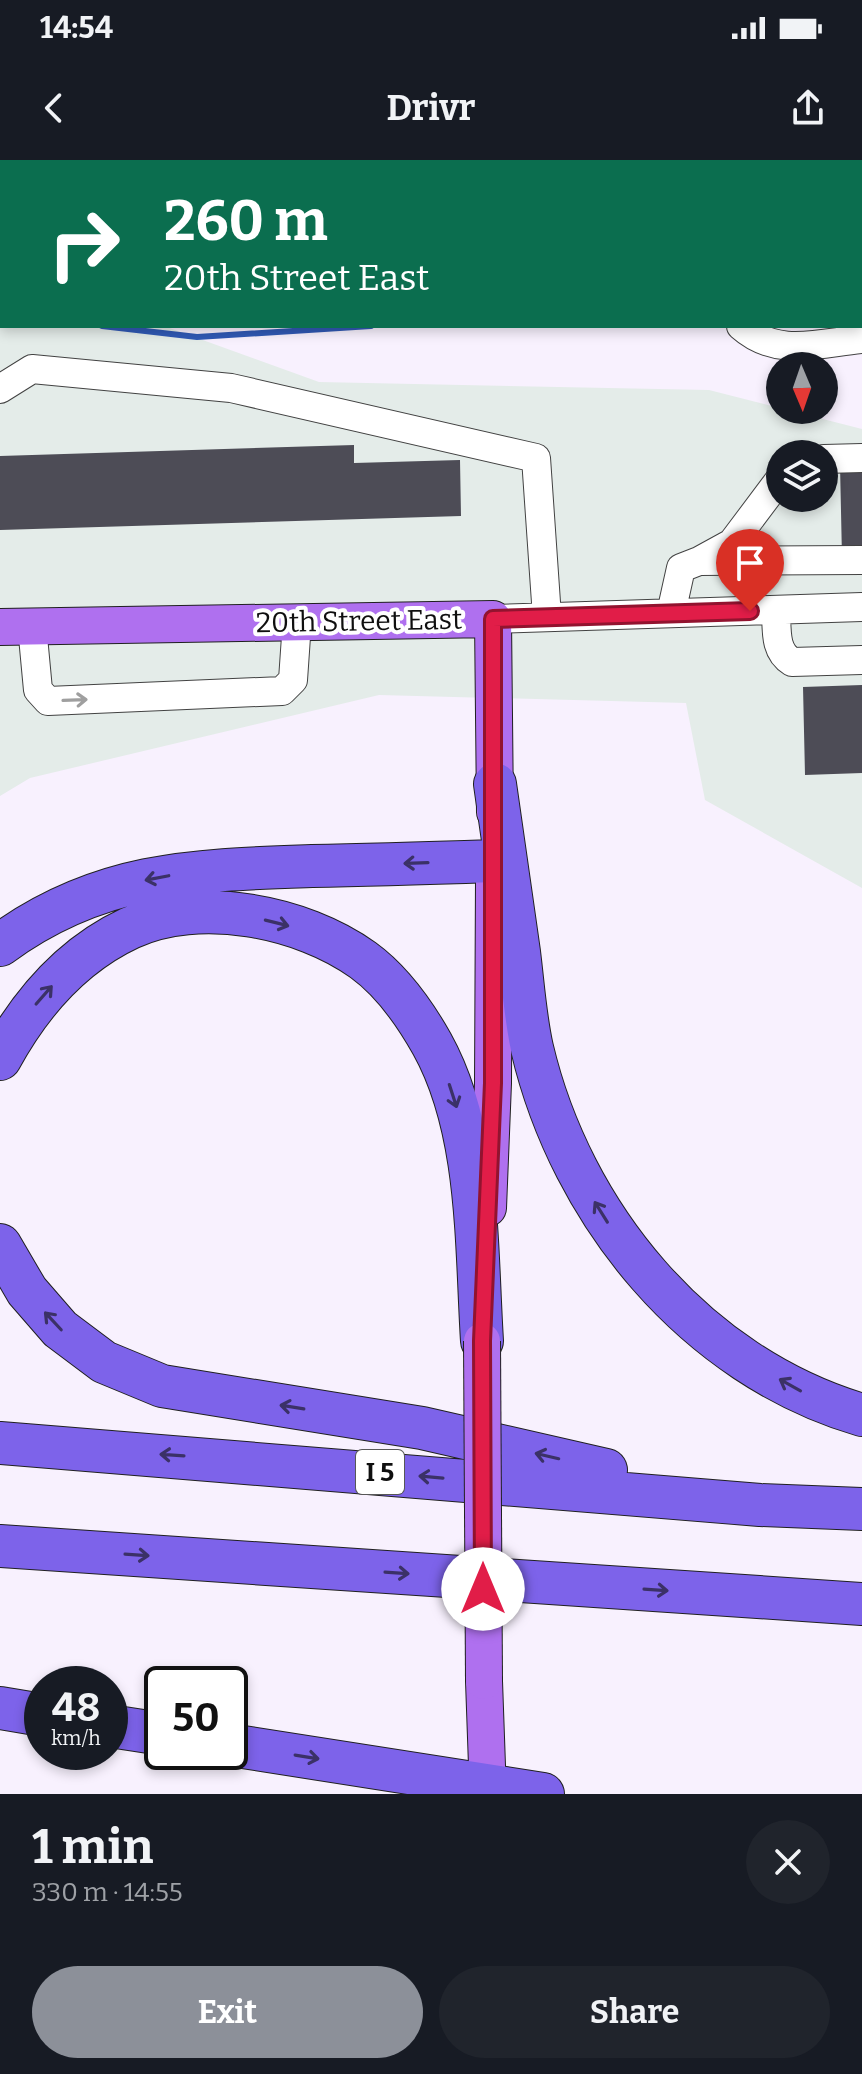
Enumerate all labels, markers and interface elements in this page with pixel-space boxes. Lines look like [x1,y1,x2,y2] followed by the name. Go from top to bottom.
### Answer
[40,10,113,46] text: 14:54
[32,86,76,130] icon: back
[386,86,476,130] text: Drivr
[786,86,830,130] icon: share
[164,188,328,255] text: 260 m
[32,192,136,296] icon: right
[164,256,429,300] text: 20th Street East
[766,352,838,424] north arrow
[766,352,838,512] map controls
[766,440,838,512] button: layers
[716,529,784,611] pin
[728,541,772,585] icon: arrive
[256,603,462,639] street label: 20th Street East
[61,693,88,708] one-way arrow
[403,856,430,871] one-way arrow
[145,871,170,886] one-way arrow
[264,916,289,931] one-way arrow
[34,986,52,1006] one-way arrow
[446,1083,461,1108] one-way arrow
[592,1201,609,1223] one-way arrow
[43,1311,62,1331] one-way arrow
[779,1377,803,1392] one-way arrow
[280,1399,305,1414] one-way arrow
[159,1447,186,1462] one-way arrow
[535,1448,560,1463] one-way arrow
[356,1450,404,1494] road number: I 5
[418,1469,445,1484] one-way arrow
[441,1547,525,1631] position arrow
[123,1548,150,1563] one-way arrow
[383,1566,410,1581] one-way arrow
[642,1583,669,1598] one-way arrow
[144,1666,248,1770] speed limit sign: 50
[52,1684,100,1732] text: 48
[51,1726,101,1750] text: km/h
[294,1751,319,1766] one-way arrow
[32,1818,153,1876] text: 1 min
[746,1820,830,1904] button: close
[32,1877,183,1908] text: 330 m · 14:55
[32,1966,423,2058] button: Exit
[439,1966,830,2058] button: Share

